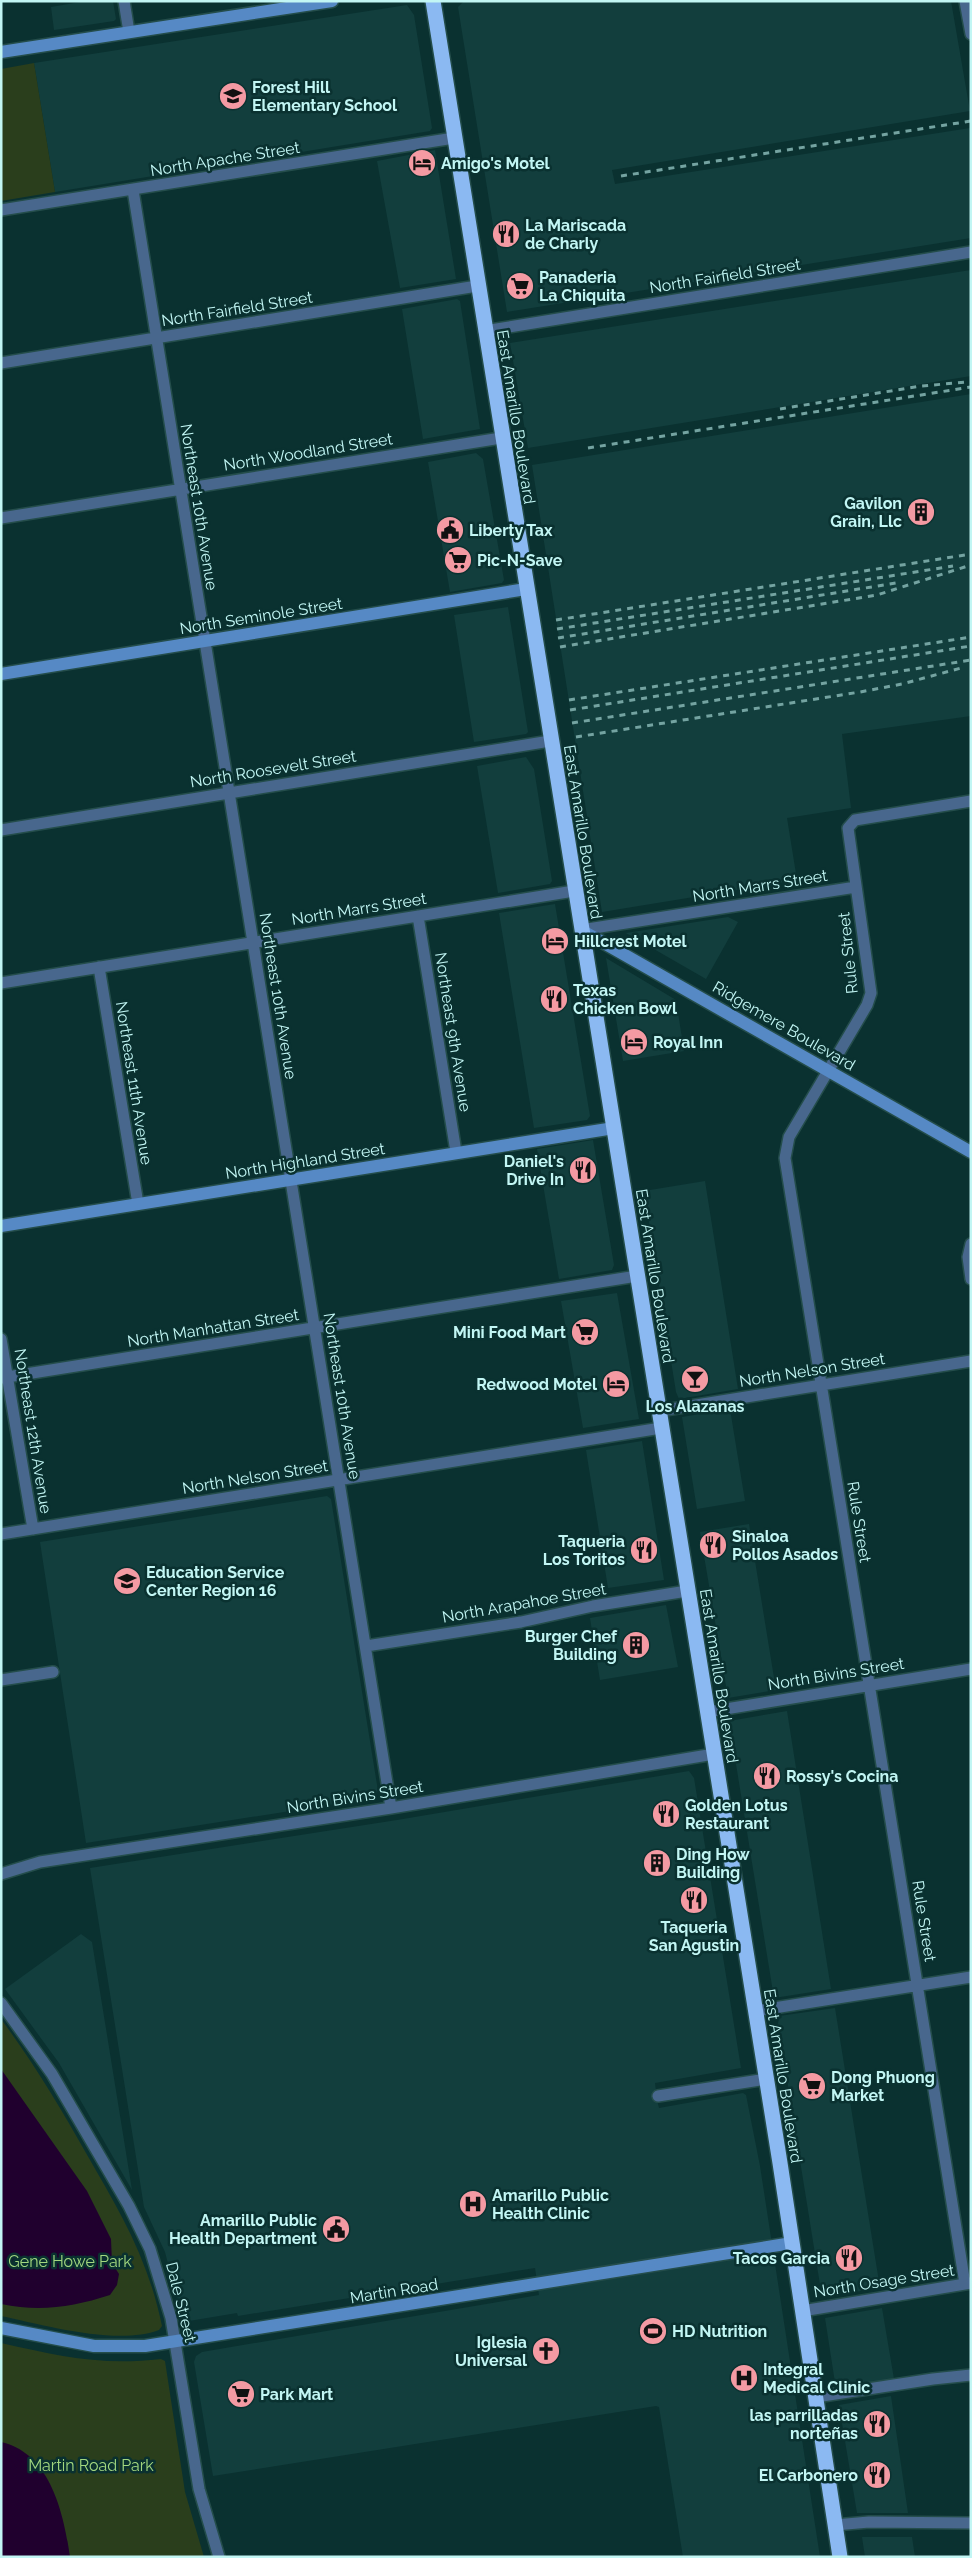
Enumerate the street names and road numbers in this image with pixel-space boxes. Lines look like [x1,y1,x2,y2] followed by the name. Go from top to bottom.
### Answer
[149,138,302,180] street label: North Apache Street
[648,255,802,297] street label: North Fairfield Street
[160,288,314,330] street label: North Fairfield Street
[493,328,539,506] street label: East Amarillo Boulevard
[176,422,222,592] street label: Northeast 10th Avenue
[222,429,395,475] street label: North Woodland Street
[178,594,344,638] street label: North Seminole Street
[560,743,606,921] street label: East Amarillo Boulevard
[189,746,358,792] street label: North Roosevelt Street
[691,866,829,906] street label: North Marrs Street
[290,889,428,929] street label: North Marrs Street
[255,911,301,1081] street label: Northeast 10th Avenue
[834,911,862,995] street label: Rule Street
[431,951,475,1113] street label: Northeast 9th Avenue
[709,977,859,1075] street label: Ridgemere Boulevard
[112,1000,156,1166] street label: Northeast 11th Avenue
[224,1139,387,1183] street label: North Highland Street
[632,1187,678,1365] street label: East Amarillo Boulevard
[126,1305,301,1351] street label: North Manhattan Street
[319,1311,365,1481] street label: Northeast 10th Avenue
[11,1347,55,1515] street label: Northeast 12th Avenue
[738,1349,887,1391] street label: North Nelson Street
[181,1456,330,1498] street label: North Nelson Street
[843,1480,875,1565] street label: Rule Street
[441,1579,608,1627] street label: North Arapahoe Street
[696,1587,742,1765] street label: East Amarillo Boulevard
[766,1654,906,1694] street label: North Bivins Street
[285,1777,425,1817] street label: North Bivins Street
[908,1879,940,1964] street label: Rule Street
[760,1987,806,2165] street label: East Amarillo Boulevard
[162,2260,200,2345] street label: Dale Street
[812,2260,956,2302] street label: North Osage Street
[349,2275,439,2307] street label: Martin Road

